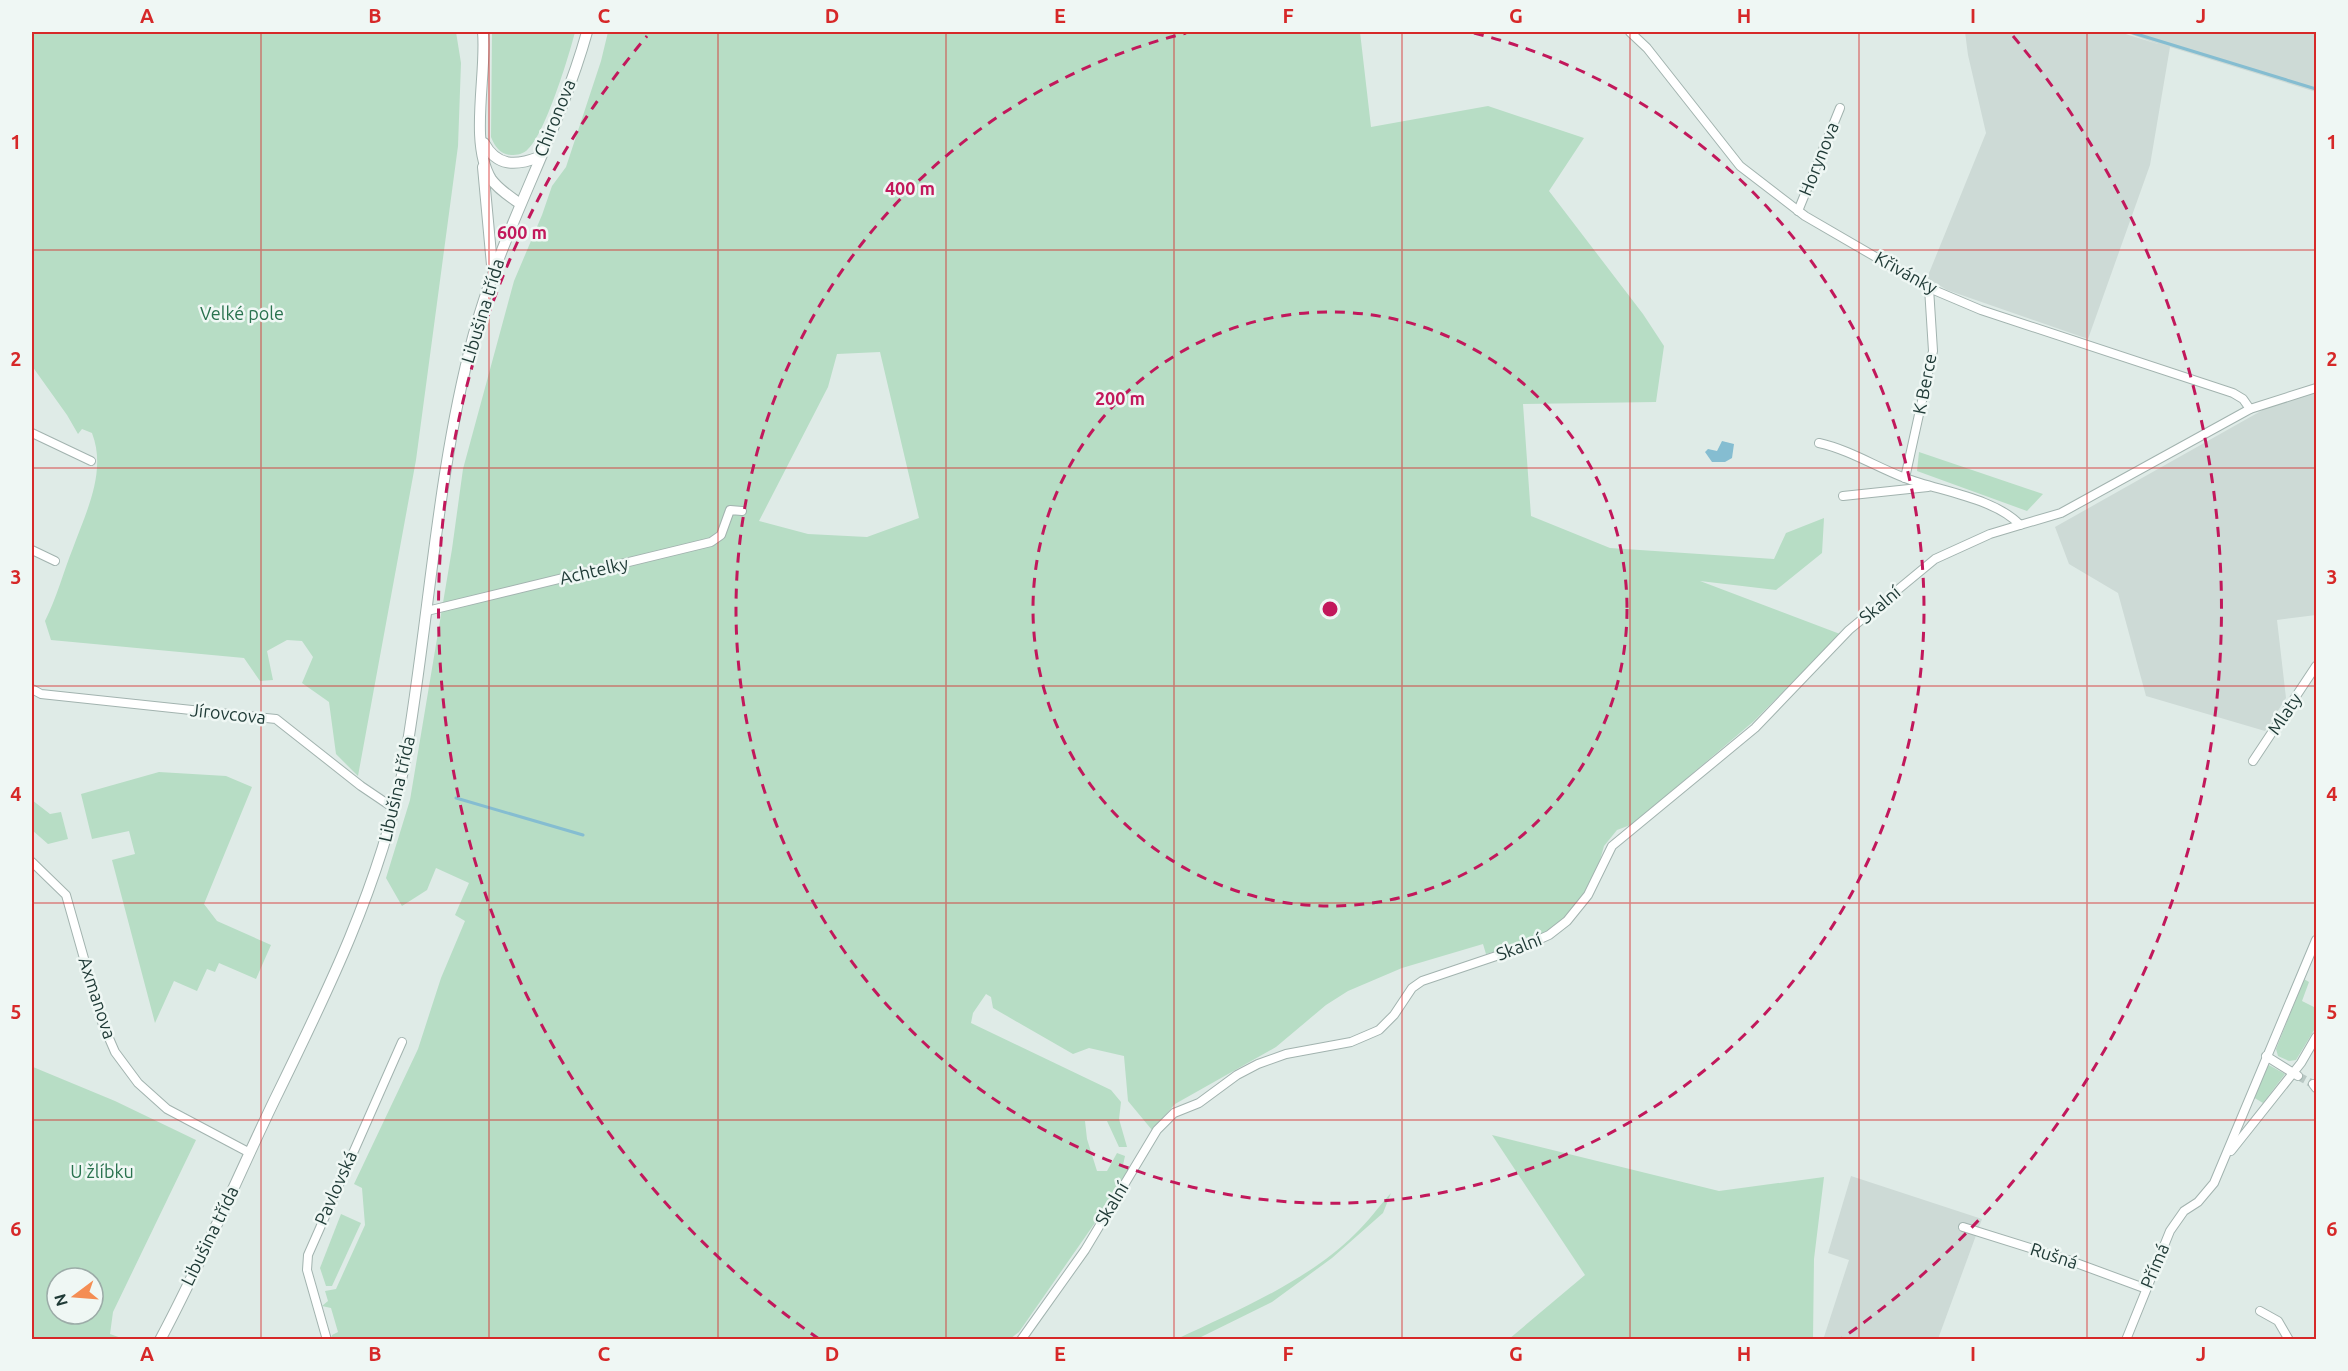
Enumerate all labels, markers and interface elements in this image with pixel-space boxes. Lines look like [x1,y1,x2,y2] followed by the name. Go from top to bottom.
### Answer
[140,4,154,27] text: A
[368,4,382,27] text: B
[598,4,611,27] text: C
[825,4,839,27] text: D
[1054,4,1066,27] text: E
[1282,4,1294,27] text: F
[1509,4,1523,27] text: G
[1737,4,1751,27] text: H
[1970,4,1976,27] text: I
[2196,4,2206,27] text: J
[529,76,579,159] street label: Chironova
[1794,119,1842,198] street label: Horynova
[10,130,22,153] text: 1
[2326,130,2338,153] text: 1
[885,178,935,198] text: 400 m
[497,222,547,242] text: 600 m
[1872,247,1941,298] street label: Křivánky
[457,256,507,365] street label: Libušina třída
[200,303,284,323] park label: Velké pole
[10,347,22,370] text: 2
[2326,347,2338,370] text: 2
[1908,352,1940,416] street label: K Berce
[1095,388,1145,408] text: 200 m
[558,552,630,588] street label: Achtelky
[10,565,22,588] text: 3
[2326,565,2338,588] text: 3
[1855,581,1904,627] street label: Skalní
[1320,599,1340,619] centre of rings
[2263,689,2305,738] street label: Mlaty
[189,699,267,727] street label: Jírovcova
[374,734,418,844] street label: Libušina třída
[10,782,22,805] text: 4
[2326,782,2338,805] text: 4
[1493,928,1545,964] street label: Skalní
[75,954,121,1041] street label: Axmanova
[10,1000,22,1023] text: 5
[2326,1000,2338,1023] text: 5
[310,1148,360,1228] street label: Pavlovská
[70,1161,134,1181] park label: U žlíbku
[1090,1178,1132,1229] street label: Skalní
[176,1183,242,1289] street label: Libušina třída
[10,1217,22,1240] text: 6
[2326,1217,2338,1240] text: 6
[2028,1238,2081,1272] street label: Rušná
[2136,1240,2172,1291] street label: Přímá
[45,1266,105,1326] north arrow
[50,1292,71,1308] text: N
[140,1342,154,1365] text: A
[368,1342,382,1365] text: B
[598,1342,611,1365] text: C
[825,1342,839,1365] text: D
[1054,1342,1066,1365] text: E
[1282,1342,1294,1365] text: F
[1509,1342,1523,1365] text: G
[1737,1342,1751,1365] text: H
[1970,1342,1976,1365] text: I
[2196,1342,2206,1365] text: J

